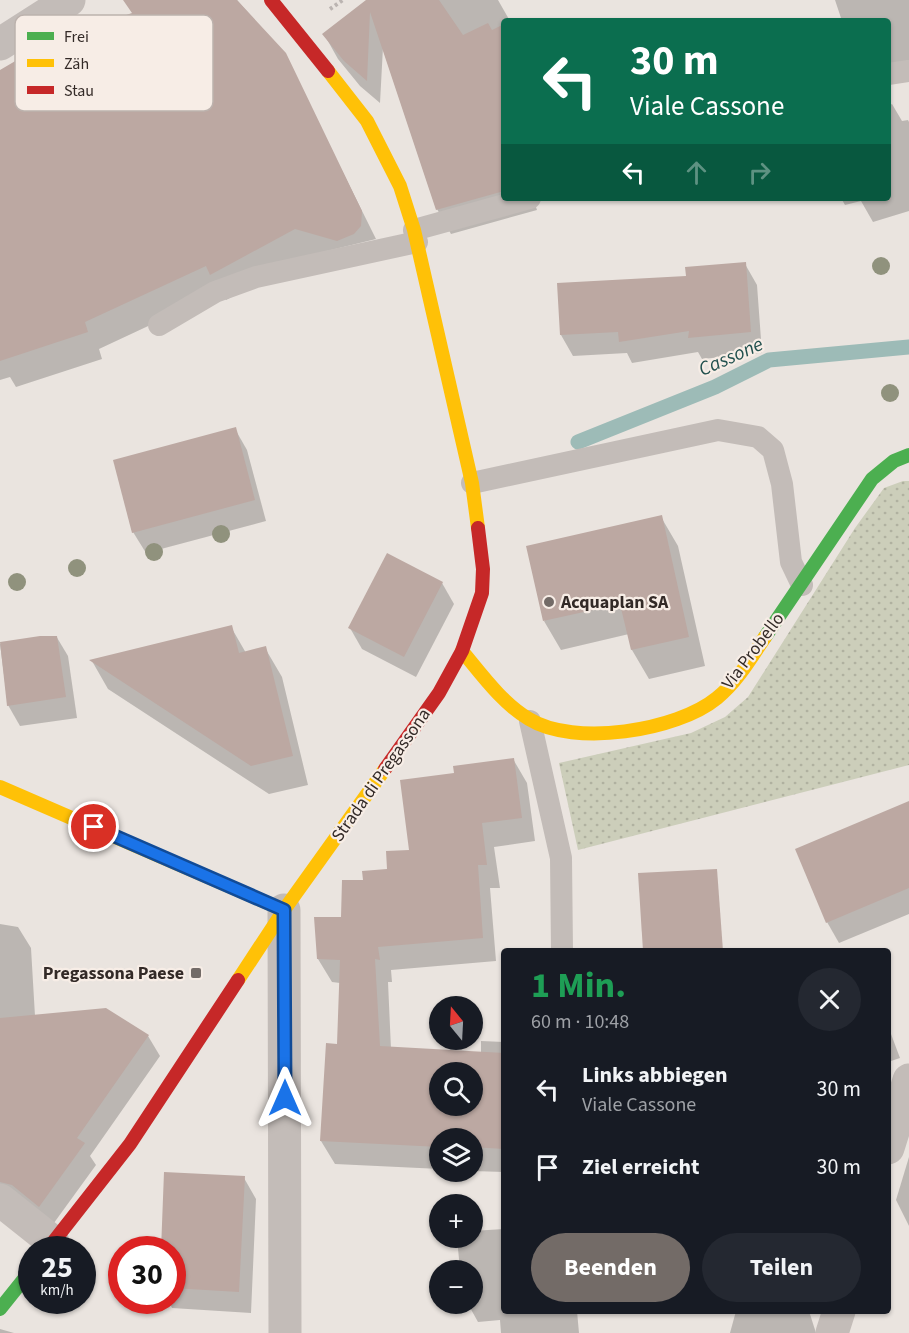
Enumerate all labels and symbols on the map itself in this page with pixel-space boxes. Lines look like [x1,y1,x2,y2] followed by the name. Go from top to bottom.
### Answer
[15,15,213,111] legend
[64,26,89,48] text: Frei
[64,53,89,75] text: Zäh
[64,80,94,102] text: Stau
[694,330,768,384] water label: Cassone
[560,590,669,615] place label: Acquaplan SA
[542,595,556,609] marker: Acquaplan SA
[716,607,790,695] street label: Via Probello
[326,703,436,847] street label: Strada di Pregassona
[68,801,119,852] pin
[43,961,184,986] place label: Pregassona Paese
[189,966,203,980] marker: Pregassona Paese
[429,996,483,1050] north arrow
[253,1066,317,1130] position arrow
[108,1236,186,1314] speed limit sign: 30

